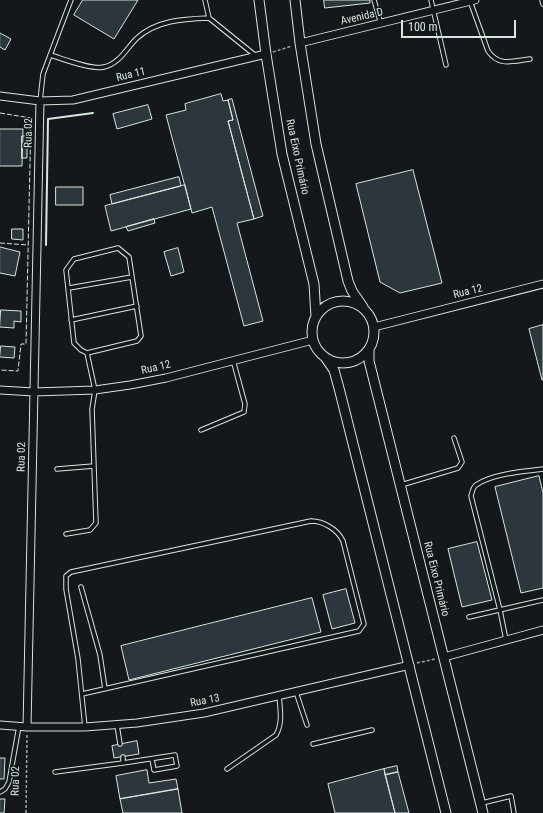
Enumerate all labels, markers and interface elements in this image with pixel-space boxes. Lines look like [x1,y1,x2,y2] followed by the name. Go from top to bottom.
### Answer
[339,6,385,28] street label: Avenida D
[403,12,518,38] scale bar
[408,20,438,34] text: 100 m
[115,65,147,85] street label: Rua 11
[22,118,36,148] street label: Rua 02
[283,118,311,196] street label: Rua Eixo Primário
[452,282,484,302] street label: Rua 12
[140,358,172,378] street label: Rua 12
[15,442,29,472] street label: Rua 02
[420,540,452,618] street label: Rua Eixo Primário
[189,692,221,710] street label: Rua 13
[9,766,23,796] street label: Rua 02

